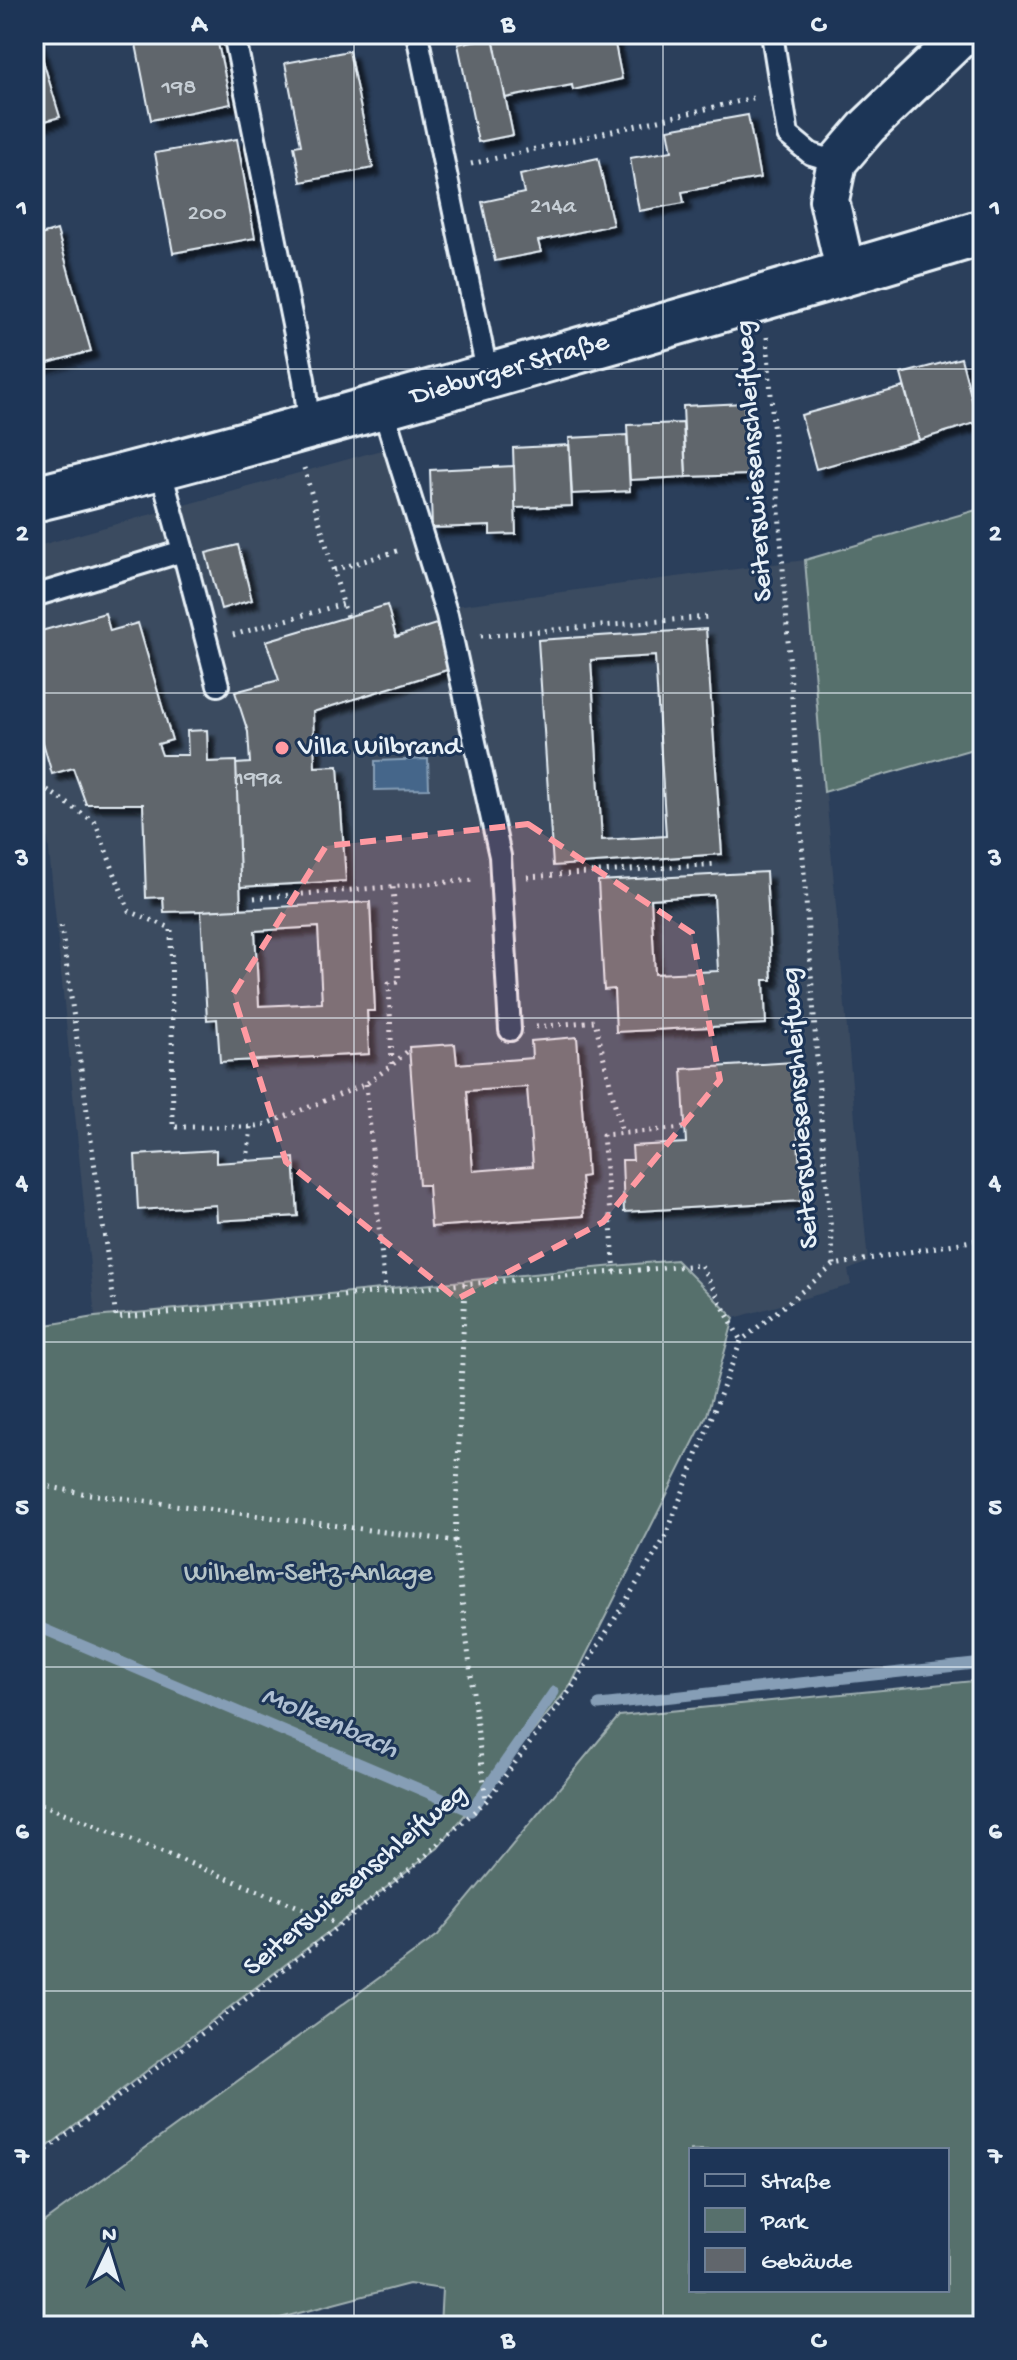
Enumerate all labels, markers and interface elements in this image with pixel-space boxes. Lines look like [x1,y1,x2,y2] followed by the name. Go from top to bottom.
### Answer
[190,11,208,42] text: A
[500,11,516,42] text: B
[811,11,828,42] text: C
[161,74,196,103] house number: 198
[530,193,577,222] house number: 214a
[16,195,27,226] text: 1
[989,195,1000,226] text: 1
[187,200,227,229] house number: 200
[729,319,781,603] street label: Seiterswiesenschleifweg
[405,326,614,415] street label: Dieburger Straße
[16,520,29,551] text: 2
[989,520,1002,551] text: 2
[297,732,463,765] place label: Villa Wilbrand
[273,739,291,757] marker: Villa Wilbrand
[233,765,282,794] house number: 199a
[14,845,29,876] text: 3
[987,845,1002,876] text: 3
[775,966,827,1250] street label: Seiterswiesenschleifweg
[15,1169,29,1200] text: 4
[988,1169,1002,1200] text: 4
[15,1494,29,1525] text: 5
[988,1494,1002,1525] text: 5
[184,1558,433,1591] park label: Wilhelm-Seitz-Anlage
[255,1680,403,1769] water label: Molkenbach
[237,1778,475,1984] street label: Seiterswiesenschleifweg
[15,1818,29,1849] text: 6
[988,1818,1002,1849] text: 6
[13,2143,30,2174] text: 7
[986,2143,1003,2174] text: 7
[689,2148,949,2292] legend
[761,2169,831,2198] text: Straße
[760,2209,809,2238] text: Park
[68,2212,148,2292] north arrow
[101,2223,117,2250] text: N
[761,2249,853,2278] text: Gebäude
[190,2327,208,2358] text: A
[500,2327,516,2358] text: B
[811,2327,828,2358] text: C

